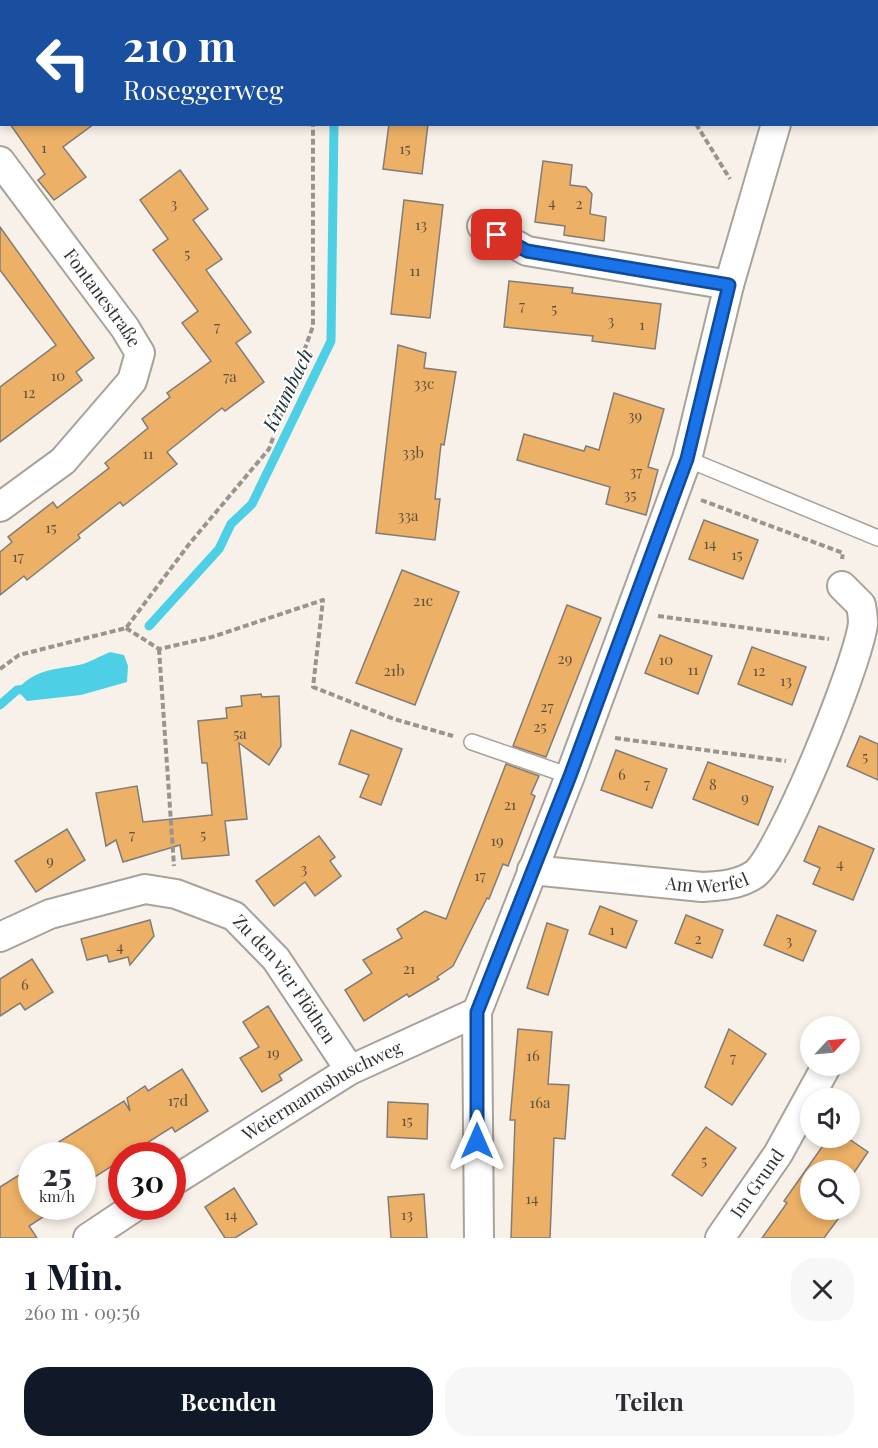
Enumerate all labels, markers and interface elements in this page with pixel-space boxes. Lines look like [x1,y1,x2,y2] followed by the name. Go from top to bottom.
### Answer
[123,17,236,73] text: 210 m
[24,24,102,102] icon: left
[123,71,283,107] text: Roseggerweg
[41,137,47,157] house number: 1
[399,138,411,158] house number: 15
[548,192,556,212] house number: 4
[171,193,178,213] house number: 3
[575,193,583,213] house number: 2
[471,209,522,260] pin
[415,214,427,234] house number: 13
[480,218,513,251] icon: arrive
[59,243,147,351] street label: Fontanestraße
[184,243,190,263] house number: 5
[409,260,421,280] house number: 11
[519,295,525,315] house number: 7
[551,298,557,318] house number: 5
[608,310,615,330] house number: 3
[639,314,645,334] house number: 1
[214,316,220,336] house number: 7
[255,344,318,436] water label: Krumbach
[51,365,65,385] house number: 10
[223,366,237,386] house number: 7a
[414,373,434,393] house number: 33c
[23,382,35,402] house number: 12
[628,405,642,425] house number: 39
[402,442,424,462] house number: 33b
[142,443,154,463] house number: 11
[630,461,642,481] house number: 37
[624,484,637,504] house number: 35
[397,505,419,525] house number: 33a
[45,517,57,537] house number: 15
[704,533,716,553] house number: 14
[731,544,743,564] house number: 15
[12,546,24,566] house number: 17
[413,590,433,610] house number: 21c
[558,648,572,668] house number: 29
[659,649,673,669] house number: 10
[687,659,699,679] house number: 11
[383,660,405,680] house number: 21b
[753,660,765,680] house number: 12
[780,670,792,690] house number: 13
[540,696,554,716] house number: 27
[533,716,547,736] house number: 25
[233,723,247,743] house number: 5a
[862,746,868,766] house number: 5
[618,764,626,784] house number: 6
[644,773,650,793] house number: 7
[709,774,717,794] house number: 8
[741,787,749,807] house number: 9
[504,794,517,814] house number: 21
[129,824,135,844] house number: 7
[200,824,206,844] house number: 5
[490,830,504,850] house number: 19
[46,850,54,870] house number: 9
[836,853,844,873] house number: 4
[301,858,308,878] house number: 3
[474,865,486,885] house number: 17
[664,867,752,898] street label: Am Werfel
[228,909,342,1048] street label: Zu den vier Flöthen
[609,919,615,939] house number: 1
[694,928,702,948] house number: 2
[786,930,793,950] house number: 3
[116,936,124,956] house number: 4
[403,958,416,978] house number: 21
[21,974,29,994] house number: 6
[800,1016,860,1076] north arrow
[800,1016,860,1220] map controls
[236,1035,406,1146] street label: Weiermannsbuschweg
[266,1042,280,1062] house number: 19
[526,1045,540,1065] house number: 16
[730,1047,736,1067] house number: 7
[800,1088,860,1148] button: sound
[168,1090,188,1110] house number: 17d
[530,1092,551,1112] house number: 16a
[445,1109,509,1173] position arrow
[401,1110,413,1130] house number: 15
[108,1142,186,1220] speed limit sign: 30
[724,1143,789,1222] street label: Im Grund
[701,1150,707,1170] house number: 5
[42,1154,72,1194] text: 25
[800,1160,860,1220] button: search
[39,1186,75,1206] text: km/h
[526,1188,538,1208] house number: 14
[225,1204,237,1224] house number: 14
[401,1204,413,1224] house number: 13
[24,1251,123,1299] text: 1 Min.
[791,1258,854,1321] button: close
[24,1298,140,1325] text: 260 m · 09:56
[24,1367,433,1436] button: Beenden
[445,1367,854,1436] button: Teilen

